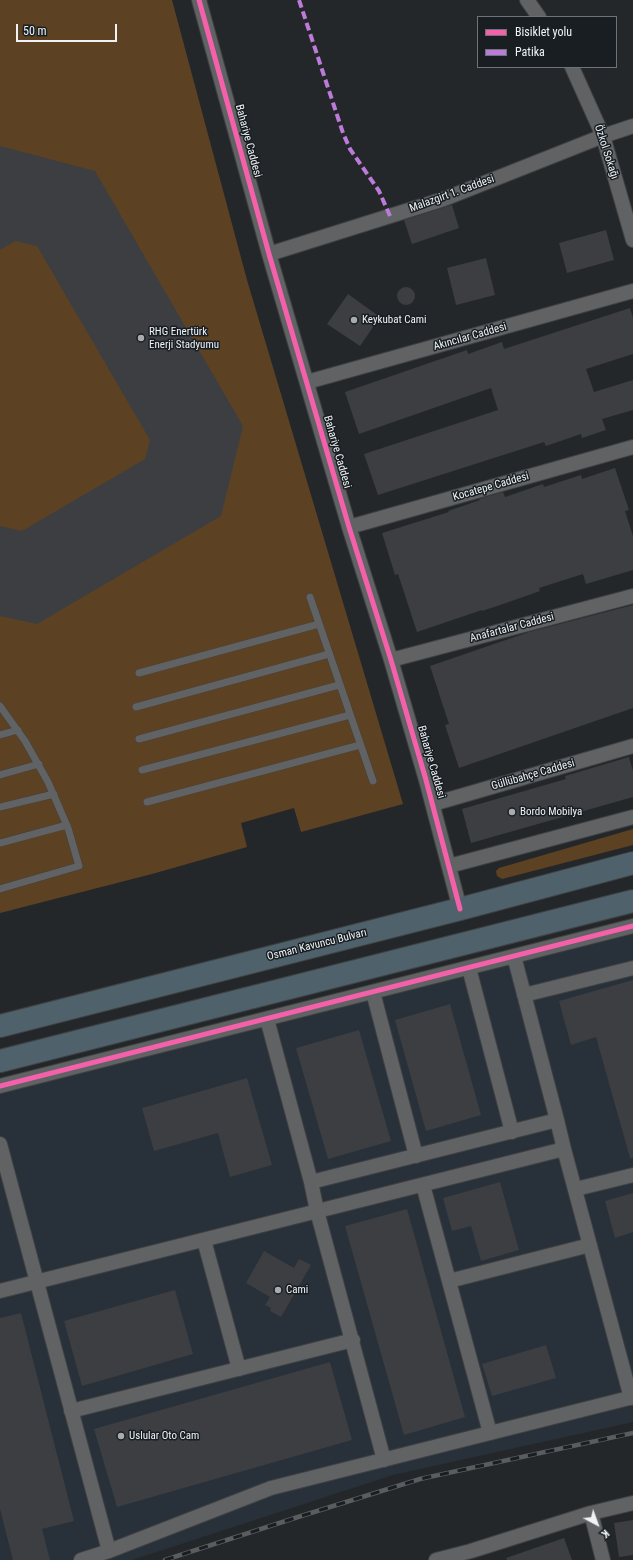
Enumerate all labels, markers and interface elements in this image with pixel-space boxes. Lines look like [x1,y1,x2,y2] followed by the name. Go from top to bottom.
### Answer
[18,16,119,42] scale bar
[477,16,617,68] legend
[23,24,47,38] text: 50 m
[515,25,572,39] text: Bisiklet yolu
[515,45,545,59] text: Patika
[232,103,264,179] street label: Bahariye Caddesi
[591,123,621,181] street label: Özkol Sokağı
[408,173,496,215] street label: Malazgirt 1. Caddesi
[362,313,427,327] place label: Keykubat Cami
[349,315,359,325] marker: Keykubat Cami
[432,320,508,354] street label: Akıncılar Caddesi
[149,325,219,351] place label: RHG Enertürk Enerji Stadyumu
[136,333,146,343] marker: RHG Enertürk Enerji Stadyumu
[320,414,354,490] street label: Bahariye Caddesi
[452,470,530,504] street label: Kocatepe Caddesi
[468,610,556,646] street label: Anafartalar Caddesi
[414,724,448,800] street label: Bahariye Caddesi
[490,757,576,793] street label: Güllübahçe Caddesi
[520,805,582,819] place label: Bordo Mobilya
[507,807,517,817] marker: Bordo Mobilya
[266,926,368,964] street label: Osman Kavuncu Bulvarı
[286,1283,308,1297] place label: Cami
[273,1285,283,1295] marker: Cami
[129,1429,199,1443] place label: Uslular Oto Cam
[116,1431,126,1441] marker: Uslular Oto Cam
[577,1504,617,1544] north arrow
[599,1527,612,1540] text: K

